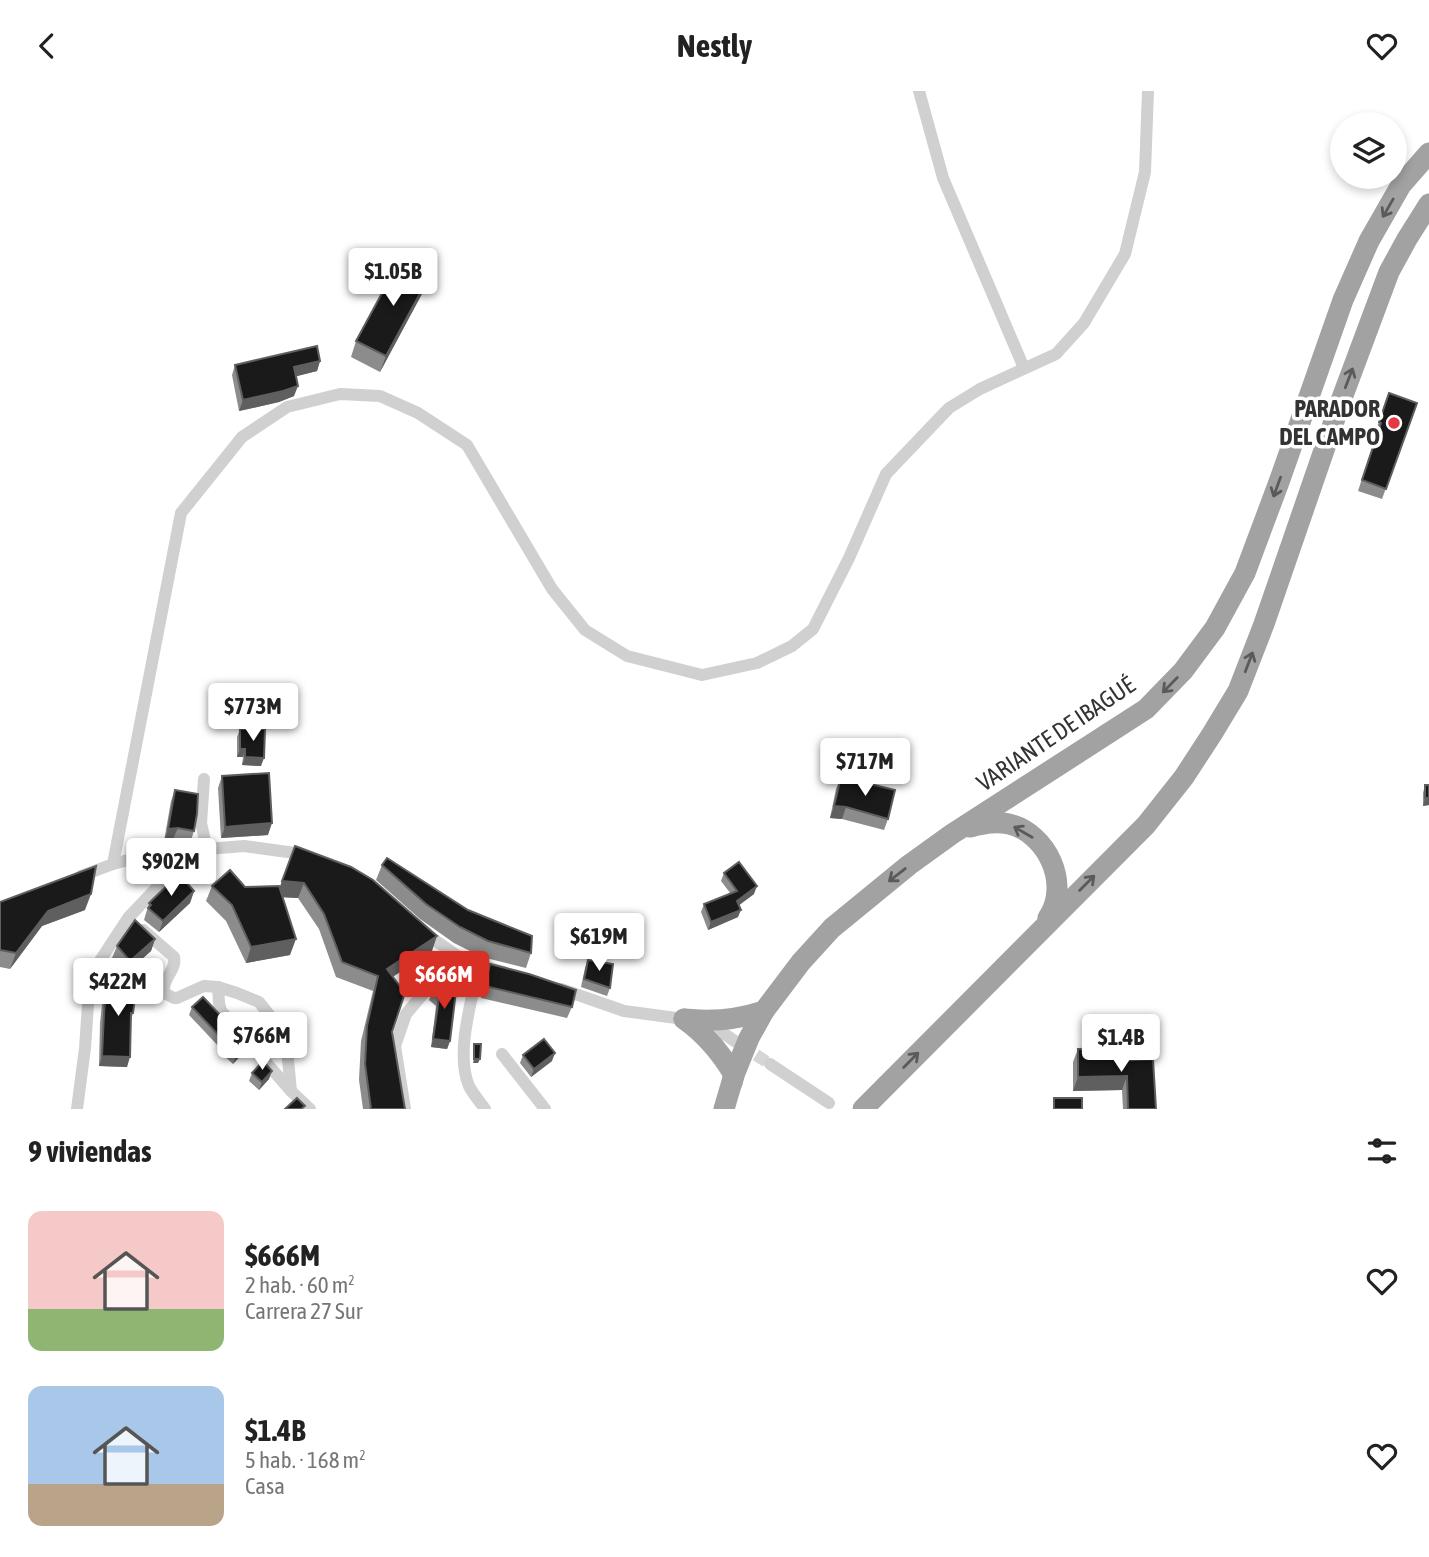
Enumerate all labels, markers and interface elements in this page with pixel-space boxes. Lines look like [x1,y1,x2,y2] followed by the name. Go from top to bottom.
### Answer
[28,27,66,65] icon: back
[677,27,752,64] text: Nestly
[1363,27,1401,65] icon: heart
[1330,112,1407,189] map controls
[1330,112,1407,189] button: layers
[1381,197,1395,217] one-way arrow
[336,249,450,308] pin: $1.05B
[364,258,422,284] text: $1.05B
[1344,368,1356,390] one-way arrow
[1279,395,1380,450] place label: PARADOR DEL CAMPO
[1386,415,1402,431] marker: PARADOR DEL CAMPO
[1270,475,1283,497] one-way arrow
[1244,652,1257,674] one-way arrow
[972,671,1140,796] street label: VARIANTE DE IBAGUÉ
[1161,676,1178,693] one-way arrow
[204,683,302,743] pin: $773M
[224,693,282,719] text: $773M
[816,739,914,798] pin: $717M
[836,748,894,774] text: $717M
[1014,825,1034,839] one-way arrow
[122,839,220,898] pin: $902M
[142,848,200,874] text: $902M
[889,867,907,882] one-way arrow
[1078,875,1095,892] one-way arrow
[550,913,648,973] pin: $619M
[570,923,628,949] text: $619M
[395,951,493,1011] pin: $666M
[69,958,167,1018] pin: $422M
[415,961,473,987] text: $666M
[89,968,147,994] text: $422M
[213,1013,311,1072] pin: $766M
[1072,1014,1170,1074] pin: $1.4B
[233,1022,291,1048] text: $766M
[1098,1024,1144,1050] text: $1.4B
[902,1052,919,1069] one-way arrow
[1363,1132,1401,1170] icon: filters
[28,1134,152,1168] text: 9 viviendas
[245,1238,320,1272] text: $666M
[84,1239,168,1323] icon: home
[1363,1262,1401,1300] icon: heart
[245,1272,355,1298] text: 2 hab. · 60 m²
[245,1298,363,1324] text: Carrera 27 Sur
[245,1413,305,1447] text: $1.4B
[84,1414,168,1498] icon: home
[1363,1437,1401,1475] icon: heart
[245,1447,366,1473] text: 5 hab. · 168 m²
[245,1473,285,1499] text: Casa

